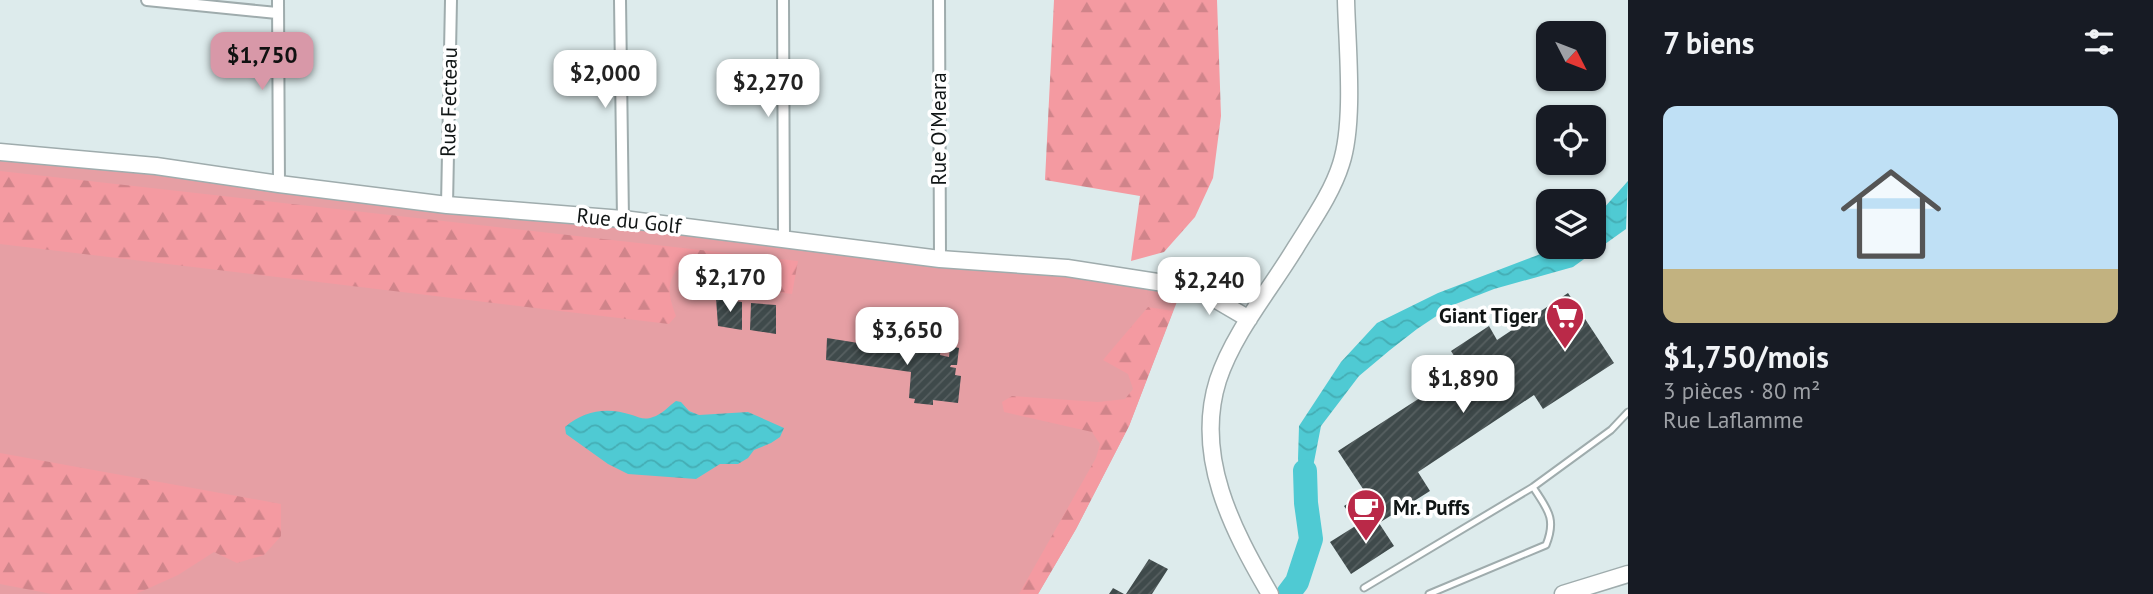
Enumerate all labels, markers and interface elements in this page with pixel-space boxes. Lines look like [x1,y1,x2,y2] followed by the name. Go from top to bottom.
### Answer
[1536,21,1606,91] north arrow
[1536,21,1606,259] map controls
[1663,23,1754,62] text: 7 biens
[2080,23,2118,61] icon: filters
[205,32,319,92] pin: $1,750
[226,40,298,69] text: $1,750
[434,47,463,157] street label: Rue Fecteau
[548,50,662,110] pin: $2,000
[569,58,641,87] text: $2,000
[711,60,825,119] pin: $2,270
[732,67,804,96] text: $2,270
[925,72,952,186] street label: Rue O'Meara
[1536,105,1606,175] button: locate
[1828,151,1954,277] icon: home
[1536,189,1606,259] button: layers
[575,202,684,240] street label: Rue du Golf
[673,254,787,314] pin: $2,170
[1152,258,1266,317] pin: $2,240
[694,262,766,291] text: $2,170
[1173,265,1245,294] text: $2,240
[1544,295,1586,350] supermarket icon: Giant Tiger
[1439,302,1539,329] place label: Giant Tiger
[850,308,964,367] pin: $3,650
[871,315,943,344] text: $3,650
[1663,337,1829,376] text: $1,750/mois
[1406,356,1520,415] pin: $1,890
[1427,363,1499,392] text: $1,890
[1663,376,1820,405] text: 3 pièces · 80 m²
[1663,405,1803,434] text: Rue Laflamme
[1345,487,1387,542] cafe icon: Mr. Puffs
[1393,494,1470,521] place label: Mr. Puffs

